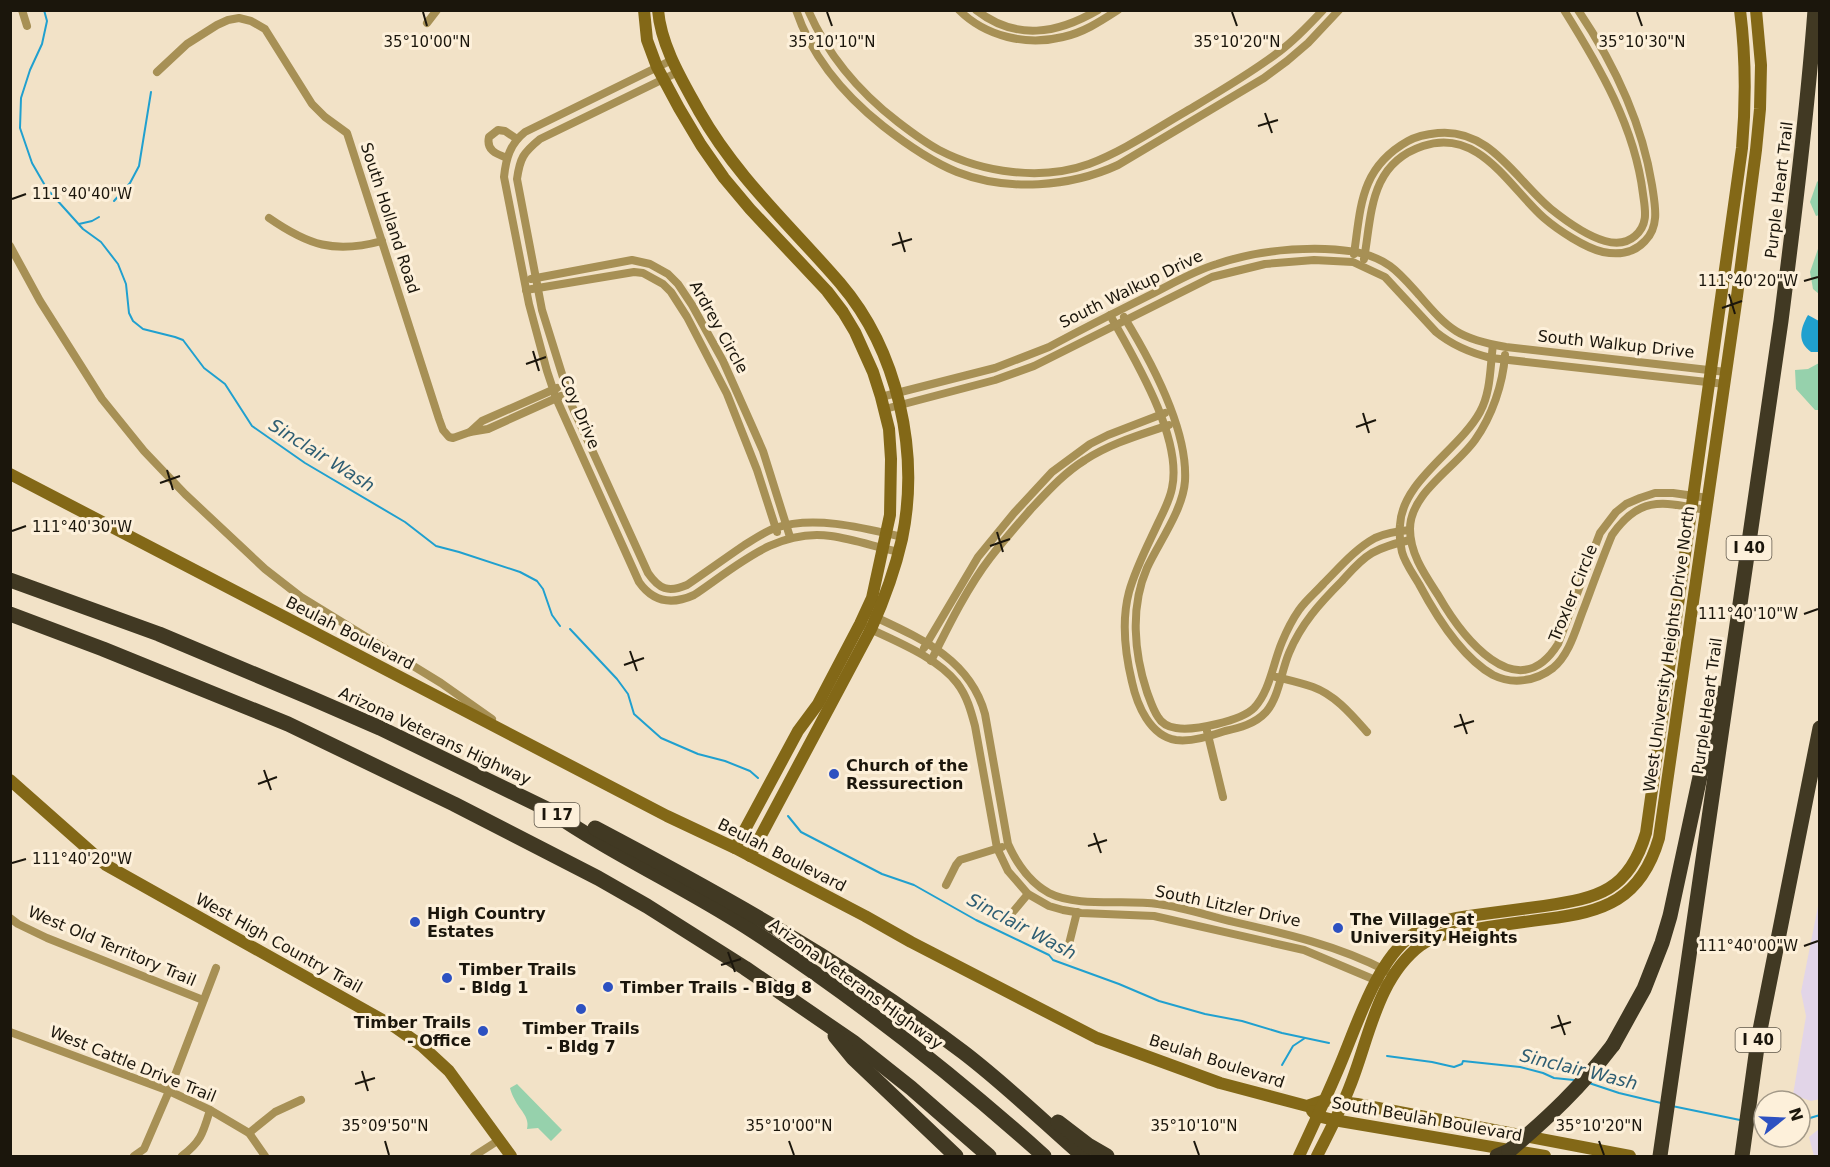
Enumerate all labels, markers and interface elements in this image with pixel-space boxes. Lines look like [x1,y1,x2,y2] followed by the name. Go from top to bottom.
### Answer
[383,33,471,51] text: 35°10'00"N
[788,33,876,51] text: 35°10'10"N
[1193,33,1281,51] text: 35°10'20"N
[1598,33,1686,51] text: 35°10'30"N
[1761,120,1797,260] street label: Purple Heart Trail
[357,140,423,296] street label: South Holland Road
[32,185,132,203] text: 111°40'40"W
[1056,246,1206,332] street label: South Walkup Drive
[1698,272,1798,290] text: 111°40'20"W
[686,277,752,377] street label: Ardrey Circle
[1537,326,1695,362] street label: South Walkup Drive
[556,372,604,452] street label: Coy Drive
[265,414,379,496] water label: Sinclair Wash
[1639,505,1699,793] street label: West University Heights Drive North
[32,518,132,536] text: 111°40'30"W
[1726,536,1772,560] road number: I 40
[1544,542,1601,645] street label: Troxler Circle
[283,592,417,674] street label: Beulah Boulevard
[1698,605,1798,623] text: 111°40'10"W
[1688,636,1726,776] street label: Purple Heart Trail
[336,683,534,789] street label: Arizona Veterans Highway
[846,756,968,793] place label: Church of the Ressurection
[827,767,841,781] marker: Church of the Ressurection
[534,803,580,827] road number: I 17
[715,814,849,896] street label: Beulah Boulevard
[32,850,132,868] text: 111°40'20"W
[1154,881,1302,931] street label: South Litzler Drive
[964,888,1080,964] water label: Sinclair Wash
[192,889,366,997] street label: West High Country Trail
[25,902,199,990] street label: West Old Territory Trail
[427,904,546,941] place label: High Country Estates
[1350,910,1517,947] place label: The Village at University Heights
[408,915,422,929] marker: High Country Estates
[765,915,947,1053] street label: Arizona Veterans Highway
[1331,921,1345,935] marker: The Village at University Heights
[1698,937,1798,955] text: 111°40'00"W
[459,960,576,997] place label: Timber Trails - Bldg 1
[440,971,454,985] marker: Timber Trails - Bldg 1
[620,978,812,997] place label: Timber Trails - Bldg 8
[601,980,615,994] marker: Timber Trails - Bldg 8
[574,1002,588,1016] marker: Timber Trails - Bldg 7
[354,1013,471,1050] place label: Timber Trails - Office
[522,1019,640,1056] place label: Timber Trails - Bldg 7
[47,1022,219,1106] street label: West Cattle Drive Trail
[476,1024,490,1038] marker: Timber Trails - Office
[1736,1028,1780,1052] road number: I 40
[1147,1030,1287,1092] street label: Beulah Boulevard
[1518,1044,1640,1094] water label: Sinclair Wash
[1752,1089,1812,1149] north arrow
[1330,1093,1524,1145] street label: South Beulah Boulevard
[1785,1105,1807,1124] text: N
[341,1117,429,1135] text: 35°09'50"N
[745,1117,833,1135] text: 35°10'00"N
[1150,1117,1238,1135] text: 35°10'10"N
[1555,1117,1643,1135] text: 35°10'20"N

